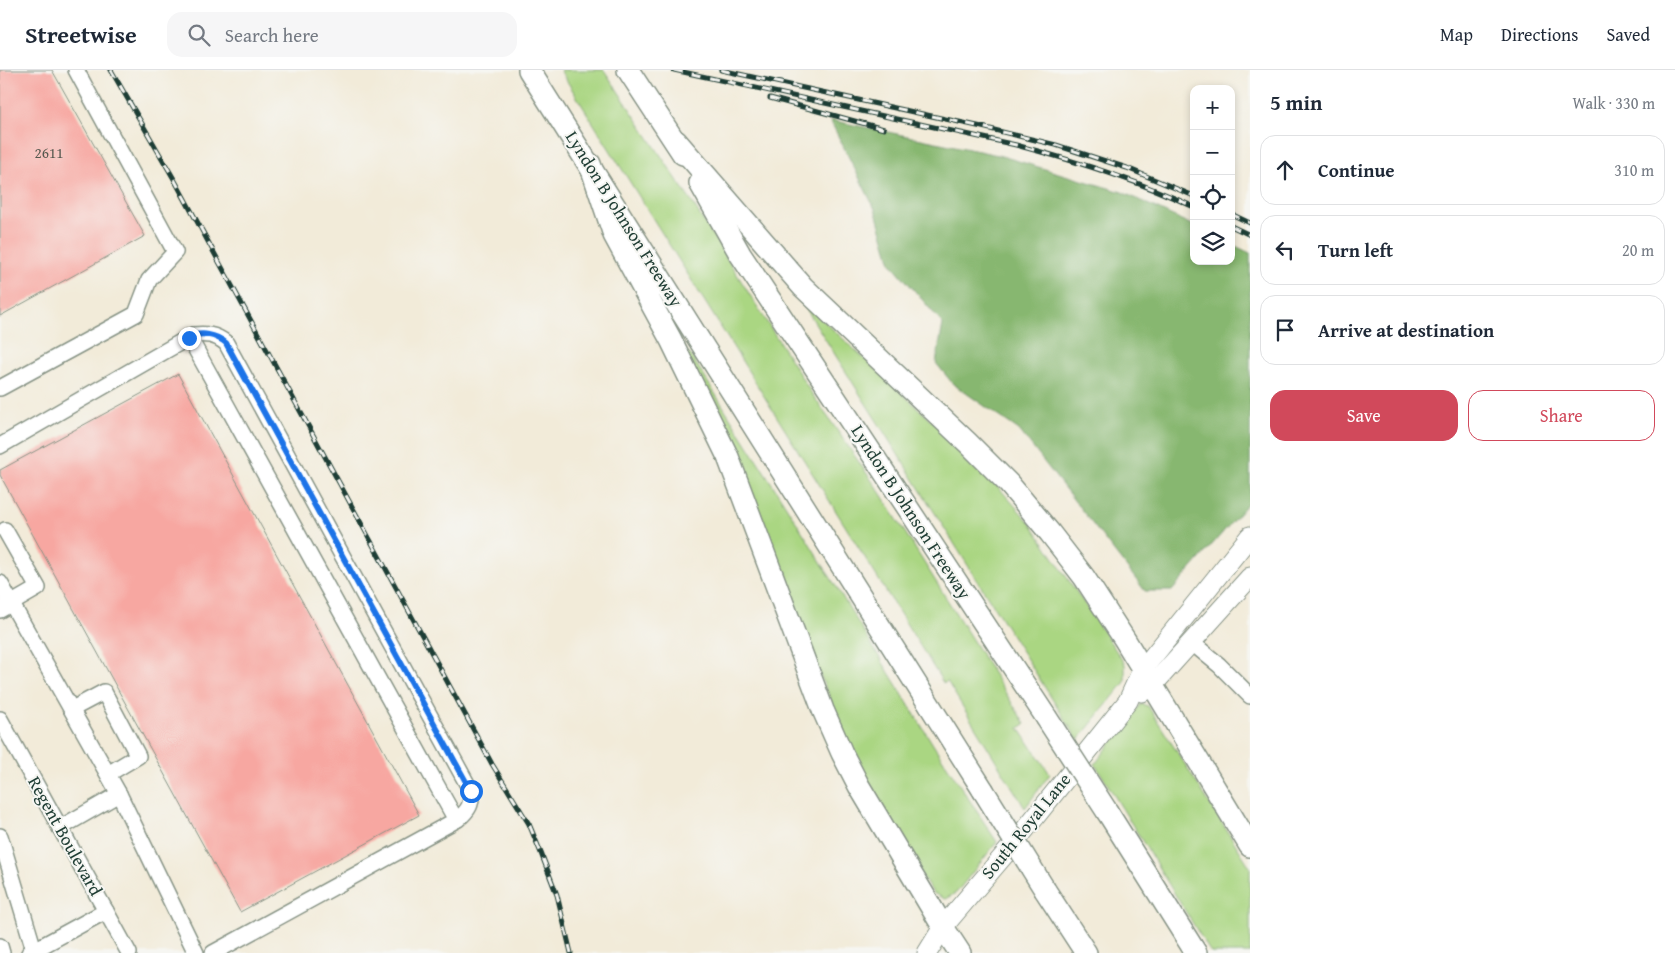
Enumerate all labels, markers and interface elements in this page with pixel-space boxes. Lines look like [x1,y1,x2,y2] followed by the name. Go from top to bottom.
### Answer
[167,12,517,57] search box
[25,17,137,52] text: Streetwise
[185,21,213,49] icon: search
[225,21,319,49] text: Search here
[1440,21,1473,48] text: Map
[1501,21,1578,48] text: Directions
[1606,21,1650,48] text: Saved
[1190,85,1235,265] map controls
[1190,85,1235,130] button: +
[1270,87,1322,118] text: 5 min
[1572,91,1655,115] text: Walk · 330 m
[559,125,690,312] street label: Lyndon B Johnson Freeway
[1190,130,1235,175] button: −
[35,142,63,163] house number: 2611
[1271,156,1299,184] icon: ahead
[1318,156,1395,184] text: Continue
[1614,158,1654,182] text: 310 m
[1190,175,1235,220] button: locate
[1190,220,1235,265] button: layers
[1271,236,1299,264] icon: left
[1318,236,1393,264] text: Turn left
[1622,238,1654,262] text: 20 m
[1271,316,1299,344] icon: arrive
[1318,316,1494,344] text: Arrive at destination
[178,327,201,350] route end
[1270,390,1458,441] button: Save
[1468,390,1655,441] button: Share
[845,419,978,604] street label: Lyndon B Johnson Freeway
[974,767,1077,885] street label: South Royal Lane
[21,771,110,901] street label: Regent Boulevard
[460,780,483,803] route start

